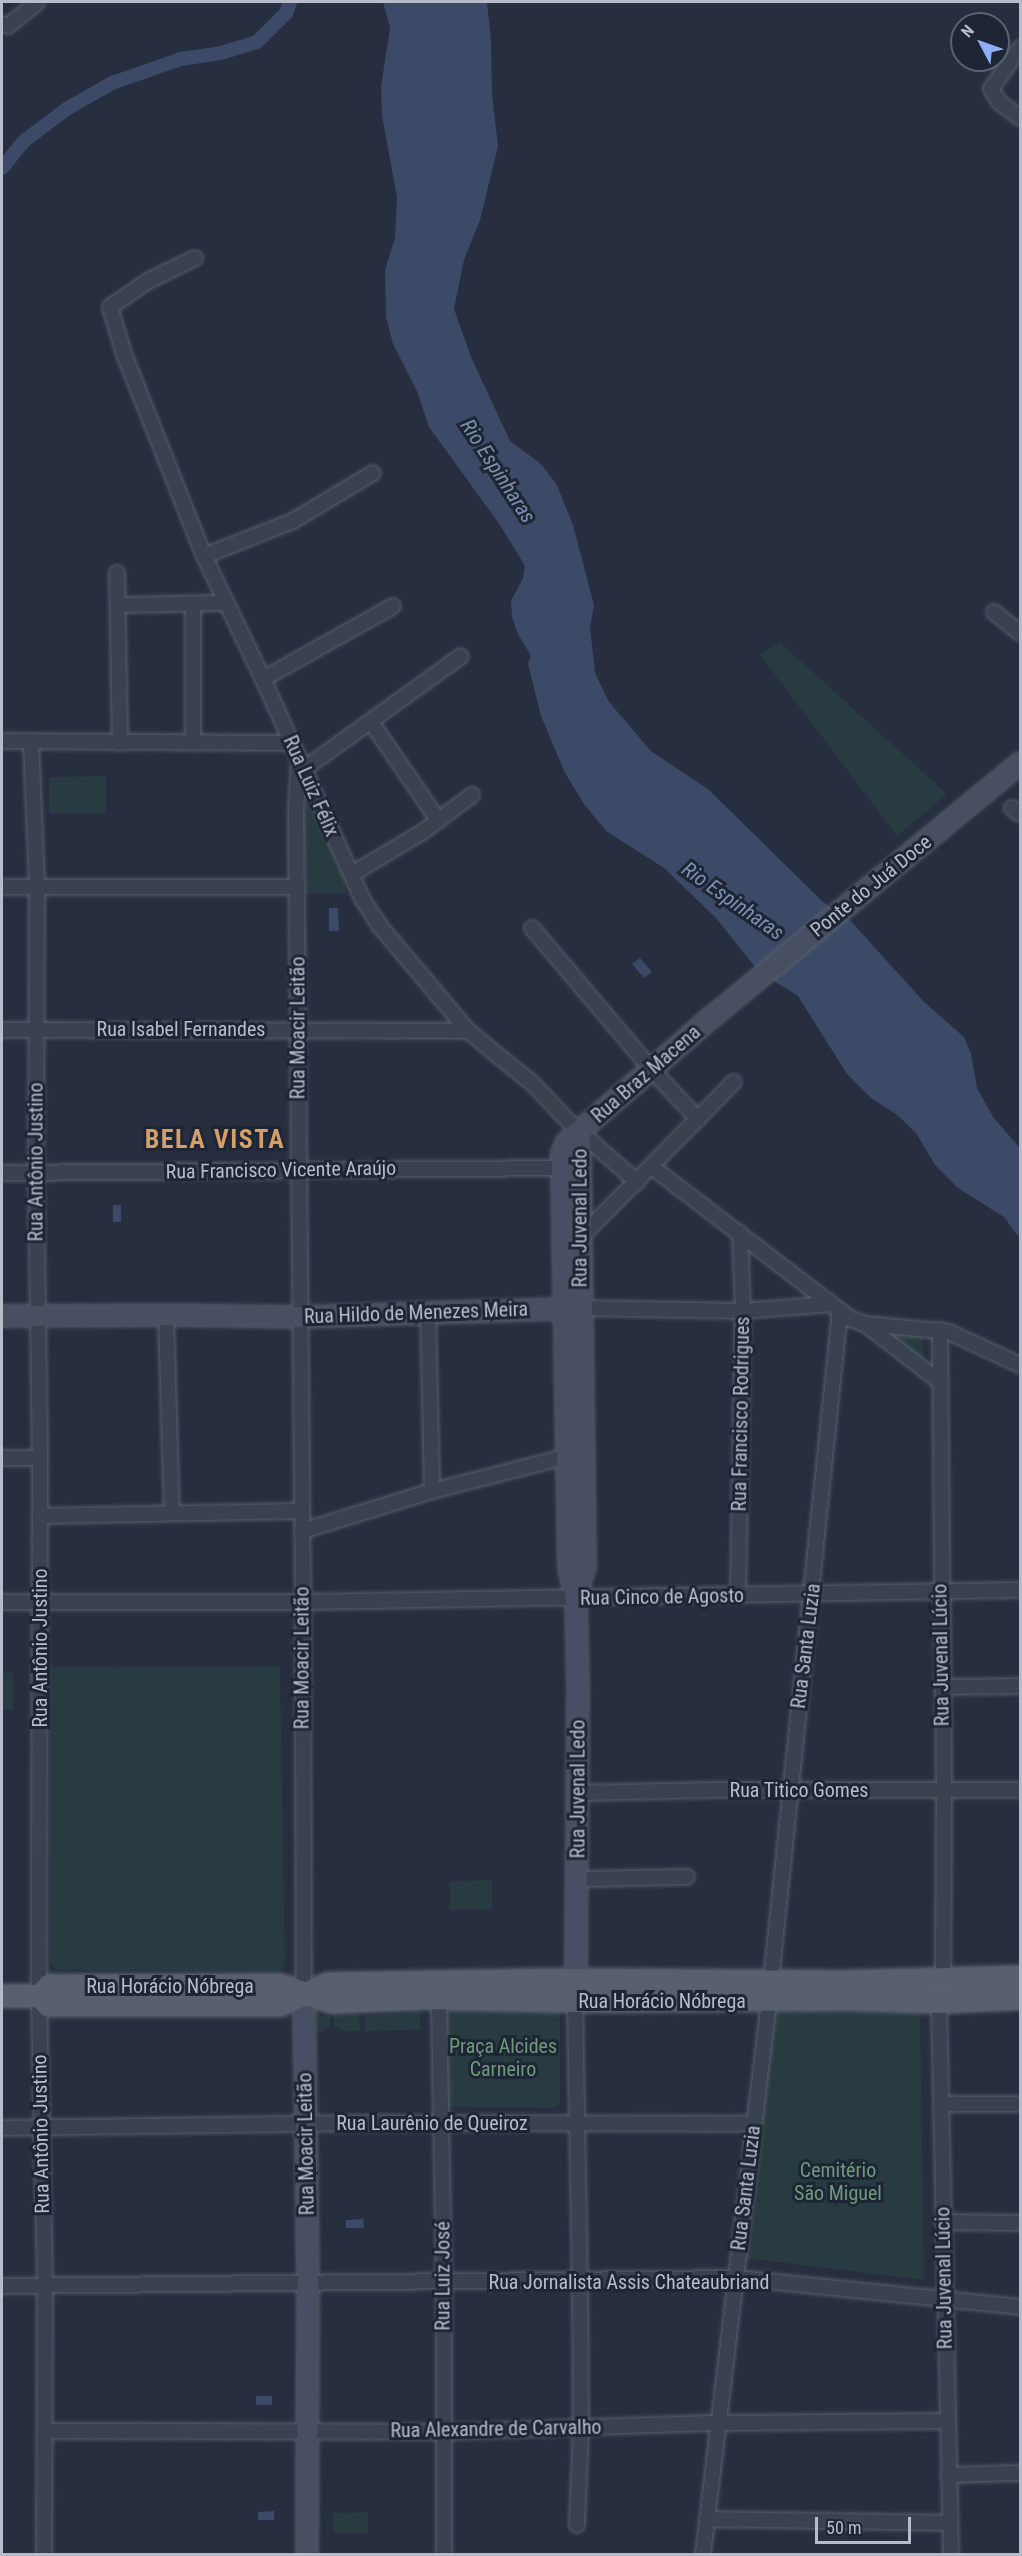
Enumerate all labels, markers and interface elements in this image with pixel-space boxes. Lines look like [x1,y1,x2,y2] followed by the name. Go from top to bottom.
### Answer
[950,12,1010,72] north arrow
[957,21,978,41] text: N
[455,414,541,528] water label: Rio Espinharas
[278,732,344,840] street label: Rua Luiz Félix
[806,830,936,942] street label: Ponte do Juá Doce
[677,857,789,945] water label: Rio Espinharas
[286,957,310,1099] street label: Rua Moacir Leitão
[97,1017,265,1041] street label: Rua Isabel Fernandes
[587,1020,705,1128] street label: Rua Braz Macena
[24,1082,48,1242] street label: Rua Antônio Justino
[145,1124,285,1156] district label: BELA VISTA
[568,1149,592,1287] street label: Rua Juvenal Ledo
[166,1156,396,1184] street label: Rua Francisco Vicente Araújo
[304,1297,528,1329] street label: Rua Hildo de Menezes Meira
[727,1316,755,1512] street label: Rua Francisco Rodrigues
[28,1568,52,1728] street label: Rua Antônio Justino
[786,1582,826,1710] street label: Rua Santa Luzia
[928,1583,954,1727] street label: Rua Juvenal Lúcio
[580,1584,744,1610] street label: Rua Cinco de Agosto
[290,1587,314,1729] street label: Rua Moacir Leitão
[566,1720,590,1858] street label: Rua Juvenal Ledo
[729,1778,869,1802] street label: Rua Titico Gomes
[86,1974,254,1998] street label: Rua Horácio Nóbrega
[578,1989,746,2013] street label: Rua Horácio Nóbrega
[449,2034,557,2081] park label: Praça Alcides Carneiro
[28,2054,54,2214] street label: Rua Antônio Justino
[293,2072,319,2216] street label: Rua Moacir Leitão
[336,2111,528,2135] street label: Rua Laurênio de Queiroz
[726,2124,766,2252] street label: Rua Santa Luzia
[794,2159,882,2206] park label: Cemitério São Miguel
[931,2206,957,2350] street label: Rua Juvenal Lúcio
[431,2221,455,2331] street label: Rua Luiz José
[489,2270,769,2294] street label: Rua Jornalista Assis Chateaubriand
[390,2415,602,2443] street label: Rua Alexandre de Carvalho
[818,2505,914,2543] scale bar
[826,2517,861,2538] text: 50 m

